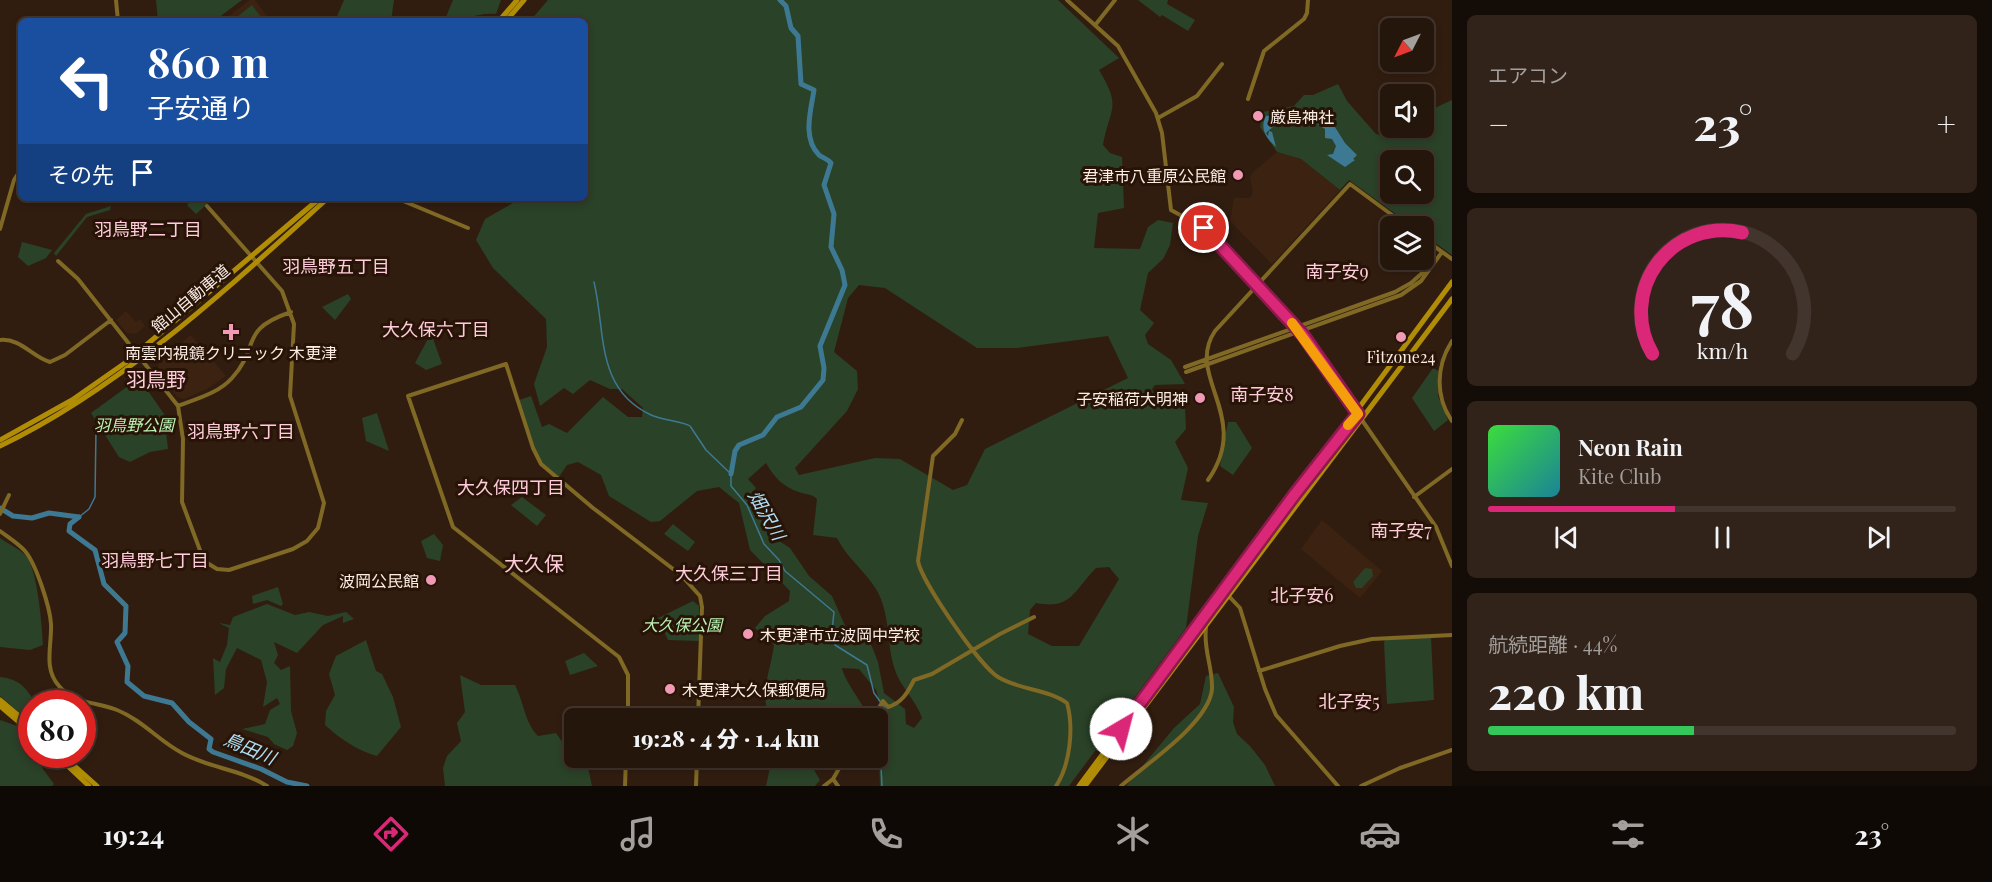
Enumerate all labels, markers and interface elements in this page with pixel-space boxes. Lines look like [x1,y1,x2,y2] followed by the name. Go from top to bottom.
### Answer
[1380,18,1434,72] north arrow
[1380,18,1434,270] map controls
[147,33,269,89] text: 860 m
[48,42,126,120] icon: left
[1488,61,1568,88] text: エアコン
[1380,84,1434,138] button: sound
[147,89,255,125] text: 子安通り
[1693,92,1752,152] text: 23°
[1488,101,1509,145] text: −
[1937,101,1956,145] text: +
[1270,106,1334,127] place label: 厳島神社
[1251,109,1265,123] marker: 厳島神社
[1380,150,1434,204] button: search
[126,156,159,189] icon: arrive
[48,159,114,189] text: その先
[1082,165,1226,186] place label: 君津市八重原公民館
[1231,168,1245,182] marker: 君津市八重原公民館
[1178,202,1229,253] pin
[1187,211,1220,244] icon: arrive
[1380,216,1434,270] button: layers
[94,217,202,241] district label: 羽鳥野二丁目
[282,254,390,278] district label: 羽鳥野五丁目
[146,259,234,337] street label: 館山自動車道
[1305,259,1369,283] district label: 南子安9
[1690,260,1754,344] text: 78
[382,317,490,341] district label: 大久保六丁目
[222,323,240,341] marker: 南雲内視鏡クリニック 木更津
[1394,330,1408,344] marker: Fitzone24
[1696,336,1748,364] text: km/h
[125,342,337,363] place label: 南雲内視鏡クリニック 木更津
[1366,346,1436,367] place label: Fitzone24
[126,365,186,392] district label: 羽鳥野
[1230,382,1294,406] district label: 南子安8
[1076,388,1188,409] place label: 子安稲荷大明神
[1193,391,1207,405] marker: 子安稲荷大明神
[94,414,176,435] park label: 羽鳥野公園
[187,419,295,443] district label: 羽鳥野六丁目
[1578,432,1683,462] text: Neon Rain
[1578,462,1662,489] text: Kite Club
[457,475,565,499] district label: 大久保四丁目
[743,486,792,546] water label: 畑沢川
[1370,518,1432,542] district label: 南子安7
[1550,521,1583,554] icon: previous
[1706,521,1739,554] icon: pause
[1862,521,1895,554] icon: next
[101,548,209,572] district label: 羽鳥野七丁目
[504,549,564,576] district label: 大久保
[675,561,783,585] district label: 大久保三丁目
[339,570,419,591] place label: 波岡公民館
[424,573,438,587] marker: 波岡公民館
[1270,583,1334,607] district label: 北子安6
[642,614,724,635] park label: 大久保公園
[760,624,920,645] place label: 木更津市立波岡中学校
[741,627,755,641] marker: 木更津市立波岡中学校
[1488,630,1617,657] text: 航続距離 · 44%
[1488,661,1644,721] text: 220 km
[682,679,826,700] place label: 木更津大久保郵便局
[663,682,677,696] marker: 木更津大久保郵便局
[1318,689,1380,713] district label: 北子安5
[18,690,96,768] speed limit sign: 80
[1089,697,1153,761] position arrow
[633,723,819,753] text: 19:28 · 4 分 · 1.4 km
[220,726,281,770] water label: 鳥田川
[370,813,412,855] icon: directions
[617,813,659,855] icon: music
[865,813,907,855] icon: phone
[1112,813,1154,855] icon: climate
[1359,813,1401,855] icon: car
[1607,813,1649,855] icon: filters
[103,816,164,852] text: 19:24
[1854,816,1889,852] text: 23°

